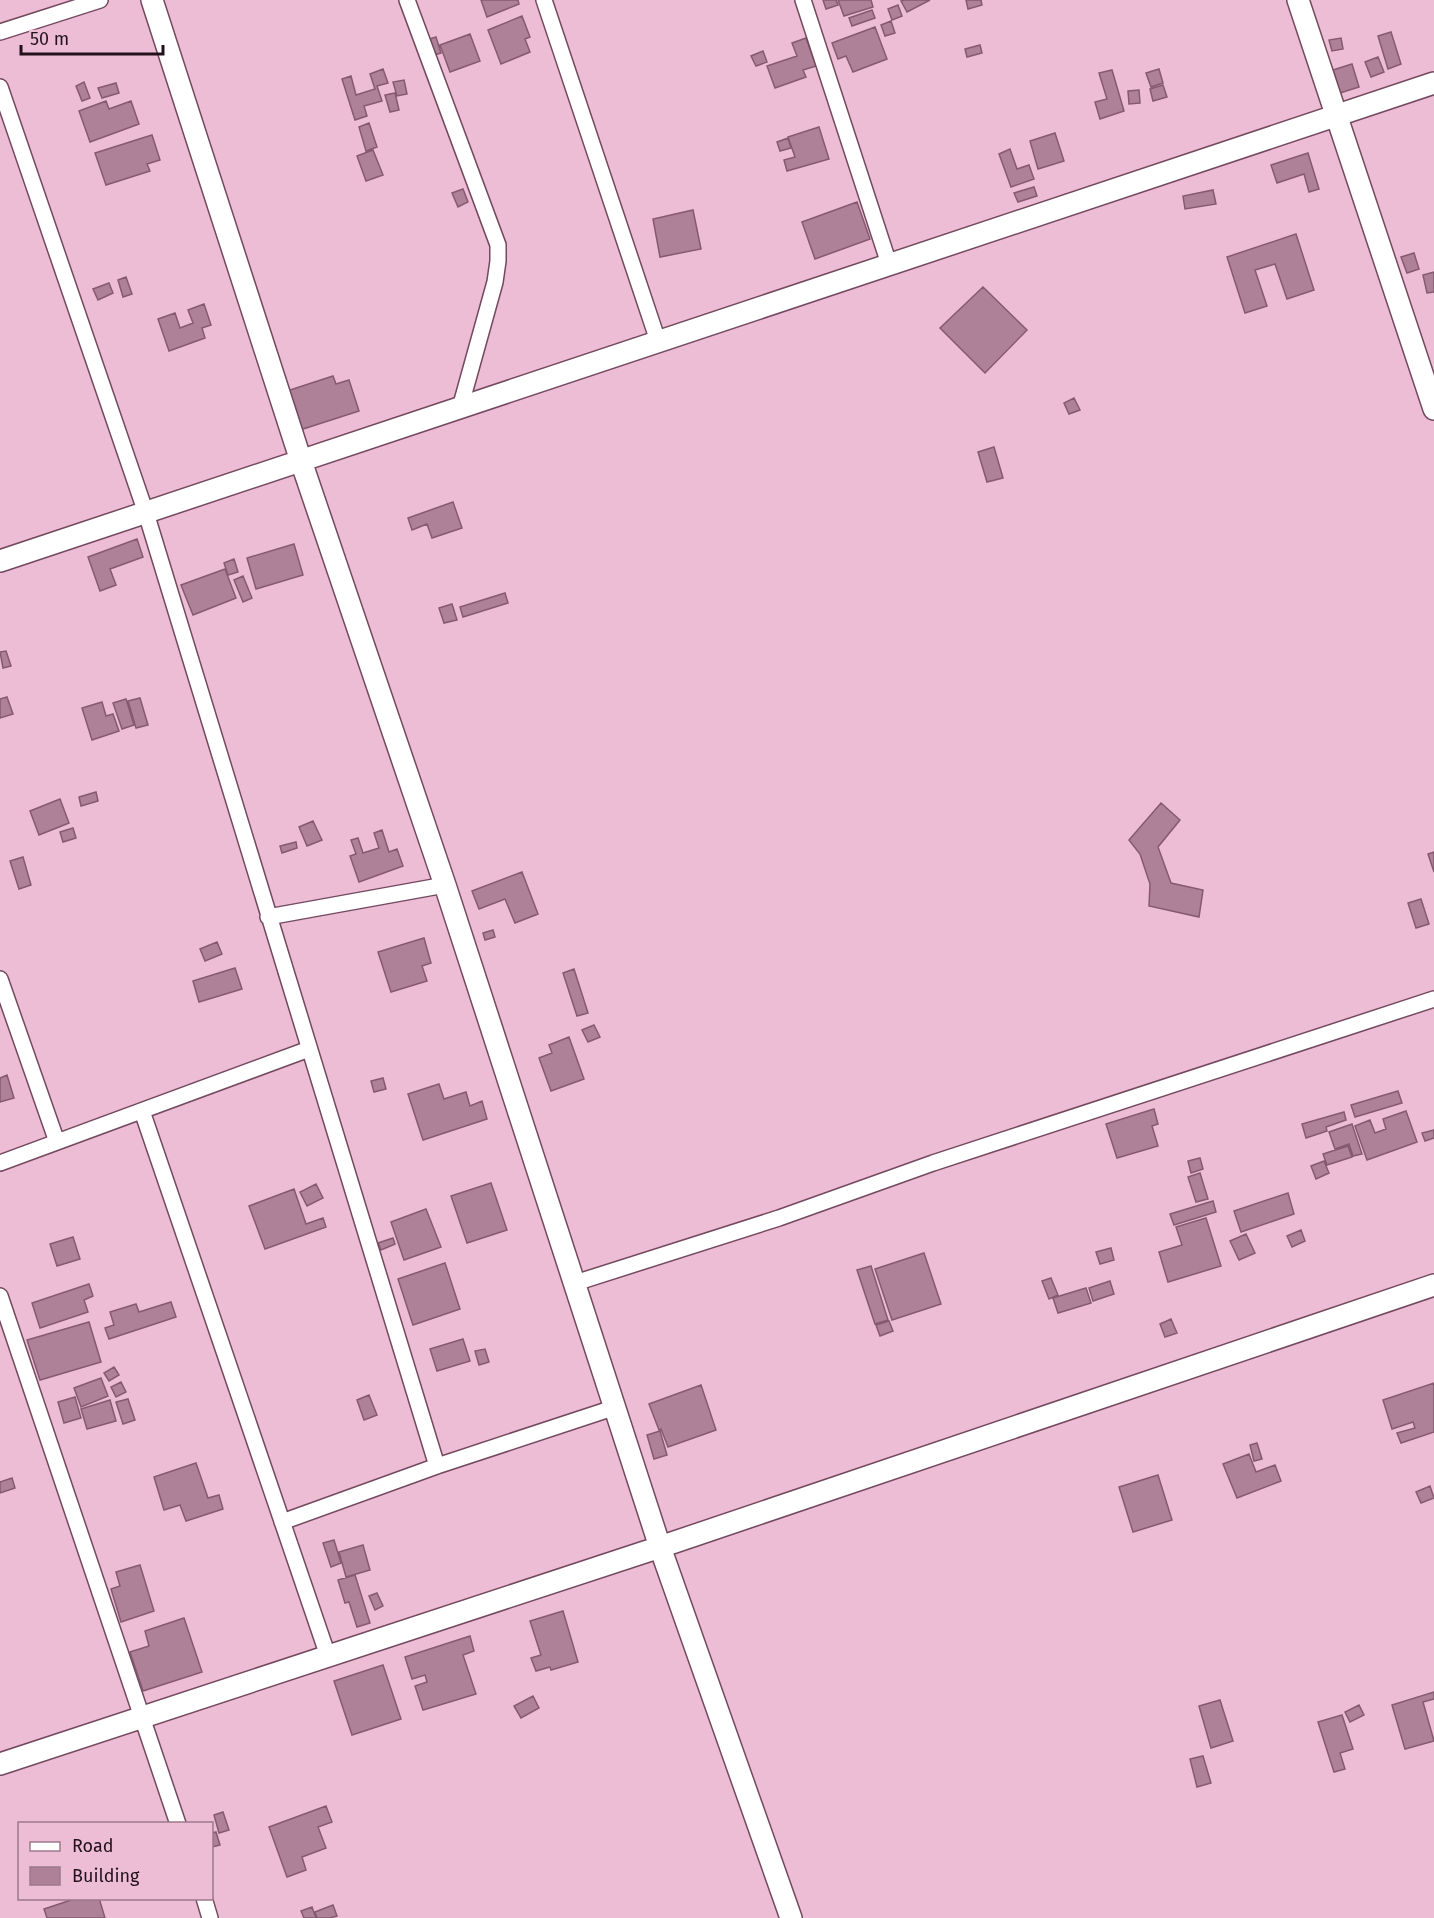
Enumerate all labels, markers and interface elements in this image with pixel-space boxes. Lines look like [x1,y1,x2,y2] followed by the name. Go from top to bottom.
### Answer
[21,18,164,56] scale bar
[30,28,69,50] text: 50 m
[18,1822,213,1900] legend
[72,1835,114,1857] text: Road
[72,1865,140,1887] text: Building

